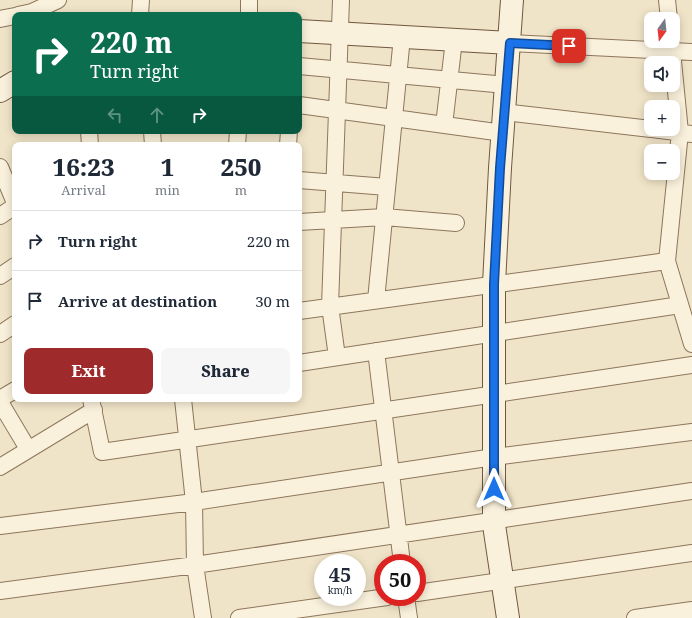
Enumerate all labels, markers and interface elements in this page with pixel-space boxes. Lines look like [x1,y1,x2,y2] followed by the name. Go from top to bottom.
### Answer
[644,12,680,48] north arrow
[644,12,680,180] map controls
[90,23,172,61] text: 220 m
[24,28,76,80] icon: right
[552,29,586,63] pin
[558,35,580,57] icon: arrive
[644,56,680,92] button: sound
[90,59,179,83] text: Turn right
[644,100,680,136] button: +
[104,104,126,126] icon: left
[146,104,168,126] icon: ahead
[188,104,210,126] icon: right
[644,144,680,180] button: −
[53,150,115,183] text: 16:23
[161,150,174,183] text: 1
[221,150,261,183] text: 250
[61,181,106,199] text: Arrival
[155,181,180,199] text: min
[235,181,247,199] text: m
[24,230,46,252] icon: right
[58,231,137,251] text: Turn right
[247,231,290,251] text: 220 m
[24,290,46,312] icon: arrive
[58,291,217,311] text: Arrive at destination
[255,291,290,311] text: 30 m
[24,348,153,394] button: Exit
[161,348,290,394] button: Share
[473,468,515,510] position arrow
[374,554,426,606] speed limit sign: 50
[329,561,351,588] text: 45
[328,583,352,597] text: km/h

